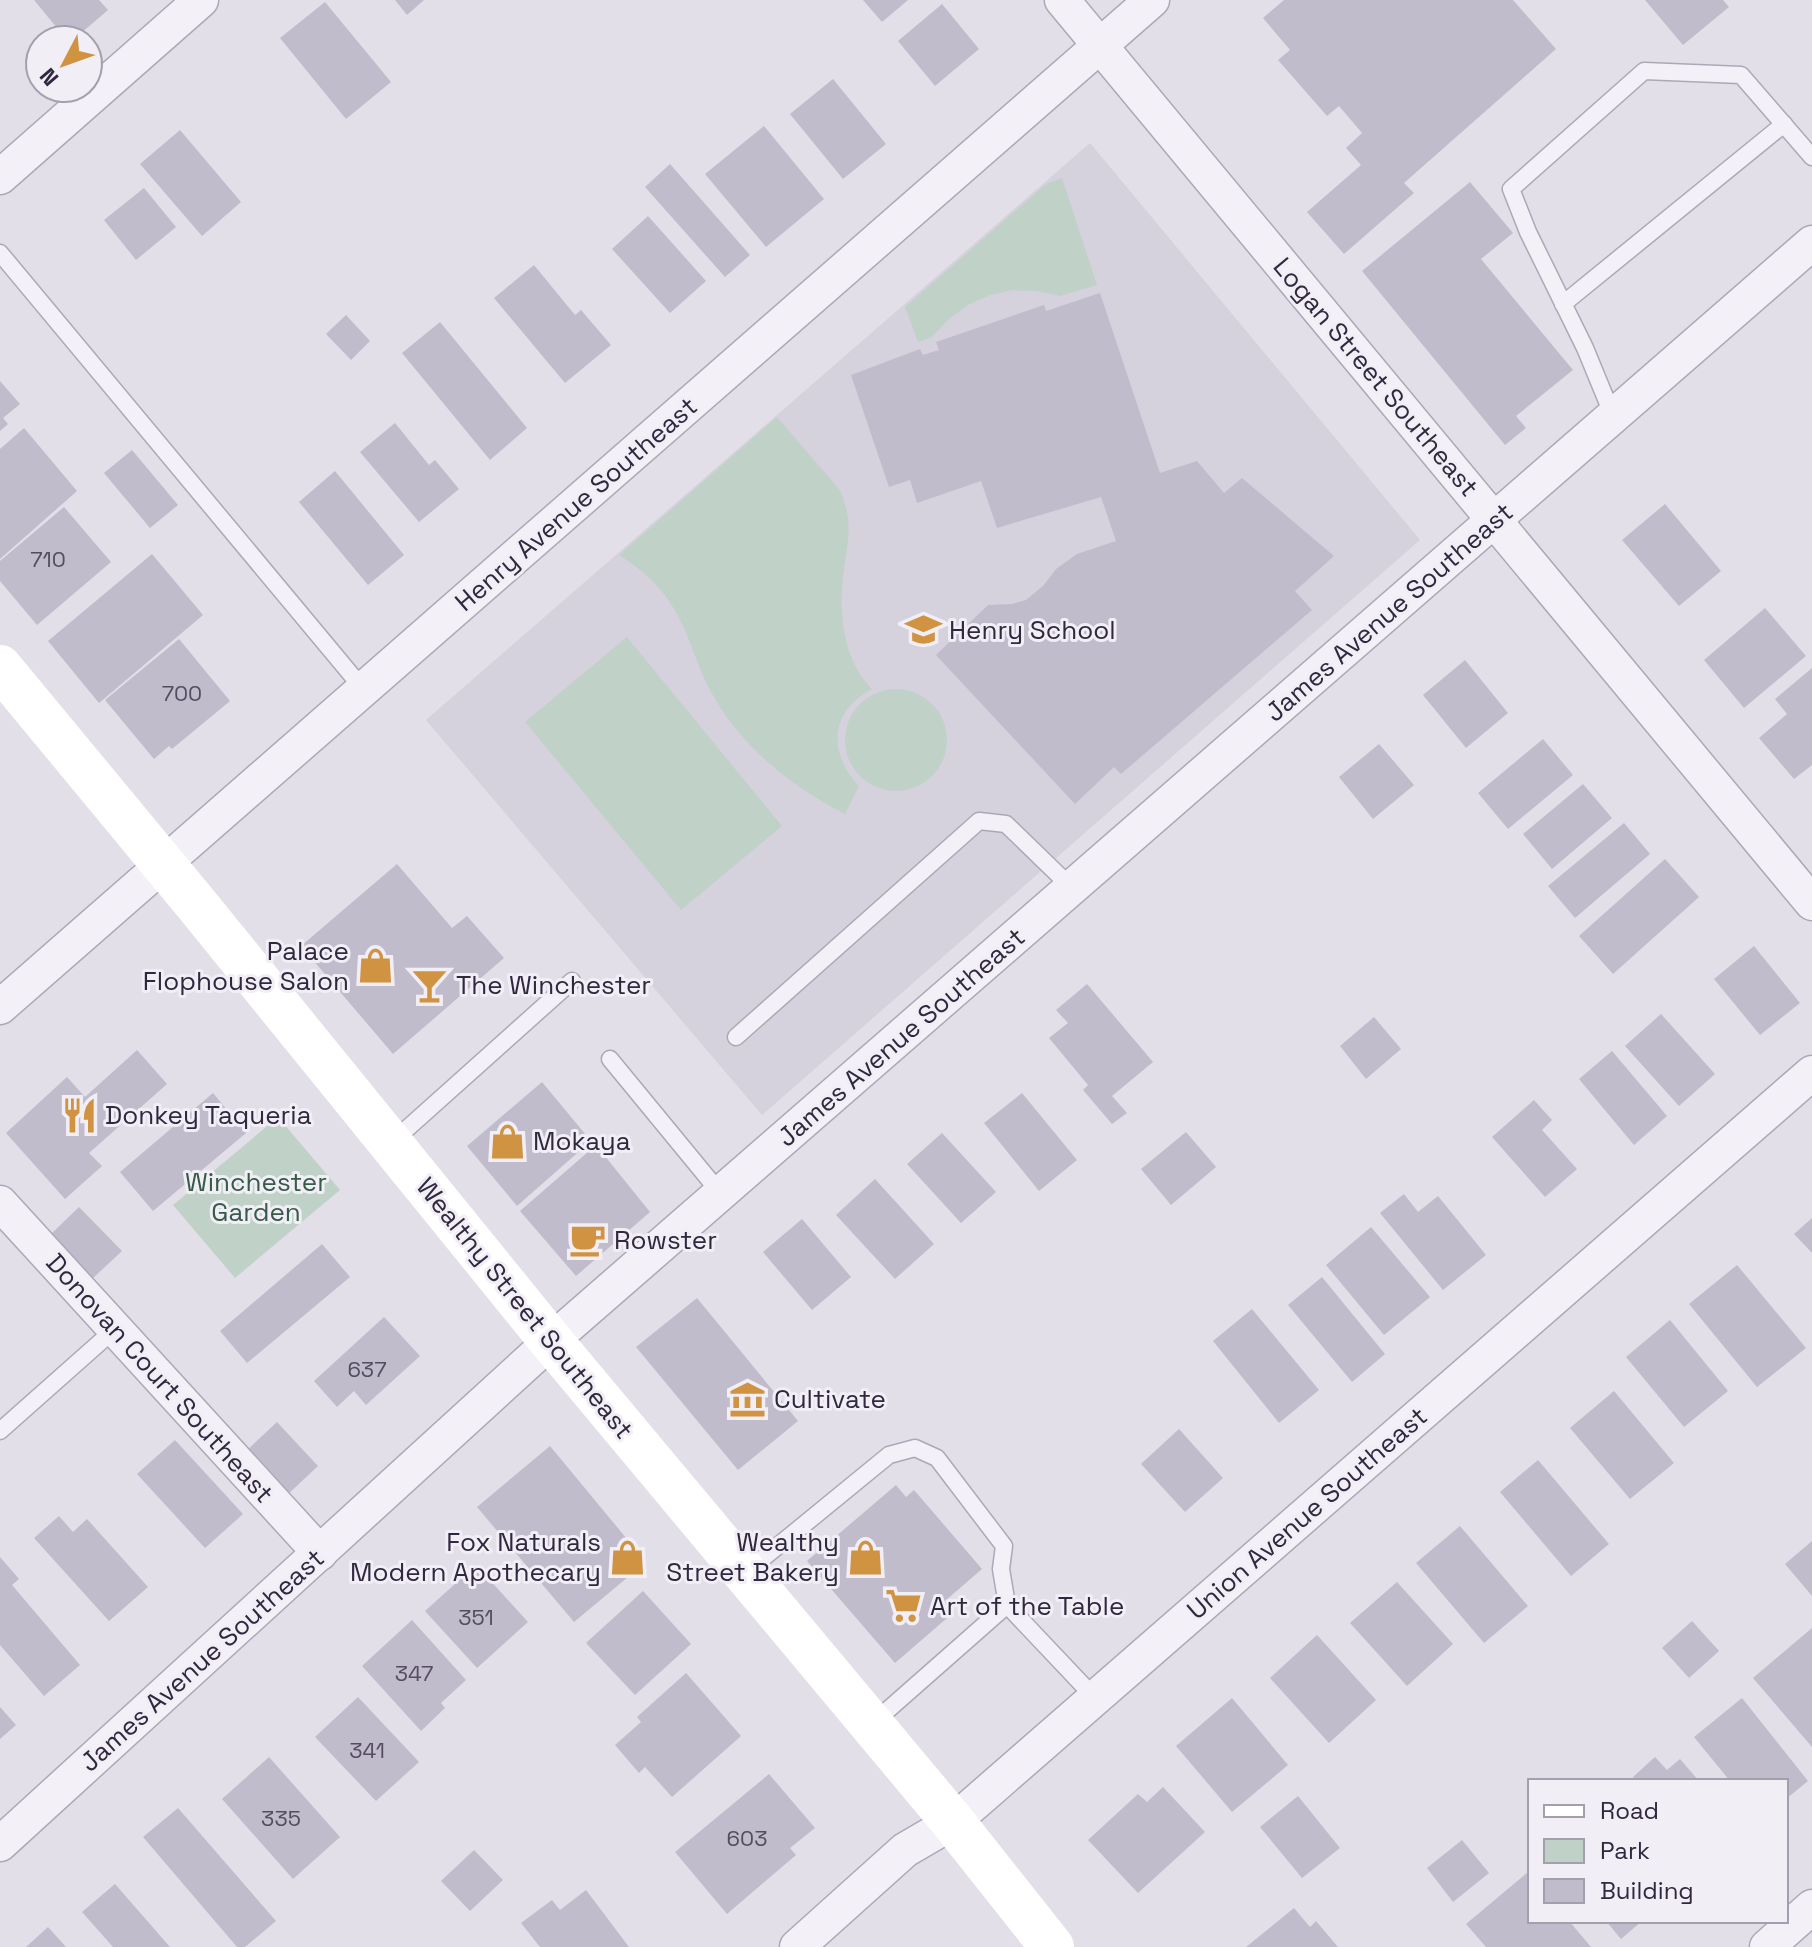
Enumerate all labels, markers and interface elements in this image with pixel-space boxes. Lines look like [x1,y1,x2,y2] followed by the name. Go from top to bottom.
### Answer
[24,24,104,104] north arrow
[34,62,64,92] text: N
[1266,250,1486,504] street label: Logan Street Southeast
[448,389,704,619] street label: Henry Avenue Southeast
[1258,495,1520,729] street label: James Avenue Southeast
[30,545,66,573] house number: 710
[904,611,942,649] school or university icon: Henry School
[949,613,1116,647] place label: Henry School
[162,679,202,707] house number: 700
[770,920,1032,1154] street label: James Avenue Southeast
[143,934,349,998] place label: Palace Flophouse Salon
[356,947,394,985] shop icon: Palace Flophouse Salon
[411,966,449,1004] bar icon: The Winchester
[456,968,651,1002] place label: The Winchester
[60,1096,98,1134] restaurant icon: Donkey Taqueria
[105,1098,312,1132] place label: Donkey Taqueria
[488,1122,526,1160] shop icon: Mokaya
[533,1124,631,1158] place label: Mokaya
[185,1165,327,1229] park label: Winchester Garden
[409,1170,641,1446] street label: Wealthy Street Southeast
[569,1221,607,1259] cafe icon: Rowster
[614,1223,717,1257] place label: Rowster
[39,1246,281,1510] street label: Donovan Court Southeast
[347,1355,387,1383] house number: 637
[729,1380,767,1418] museum icon: Cultivate
[774,1382,886,1416] place label: Cultivate
[1180,1399,1434,1627] street label: Union Avenue Southeast
[350,1525,601,1589] place label: Fox Naturals Modern Apothecary
[666,1525,839,1589] place label: Wealthy Street Bakery
[608,1538,646,1576] shop icon: Fox Naturals Modern Apothecary
[846,1538,884,1576] shop icon: Wealthy Street Bakery
[73,1541,331,1779] street label: James Avenue Southeast
[885,1587,923,1625] supermarket icon: Art of the Table
[930,1589,1124,1623] place label: Art of the Table
[458,1603,494,1631] house number: 351
[395,1659,433,1687] house number: 347
[349,1736,385,1764] house number: 341
[1528,1779,1788,1923] legend
[1600,1795,1659,1826] text: Road
[261,1804,301,1832] house number: 335
[727,1824,767,1852] house number: 603
[1600,1835,1650,1866] text: Park
[1600,1875,1694,1906] text: Building

